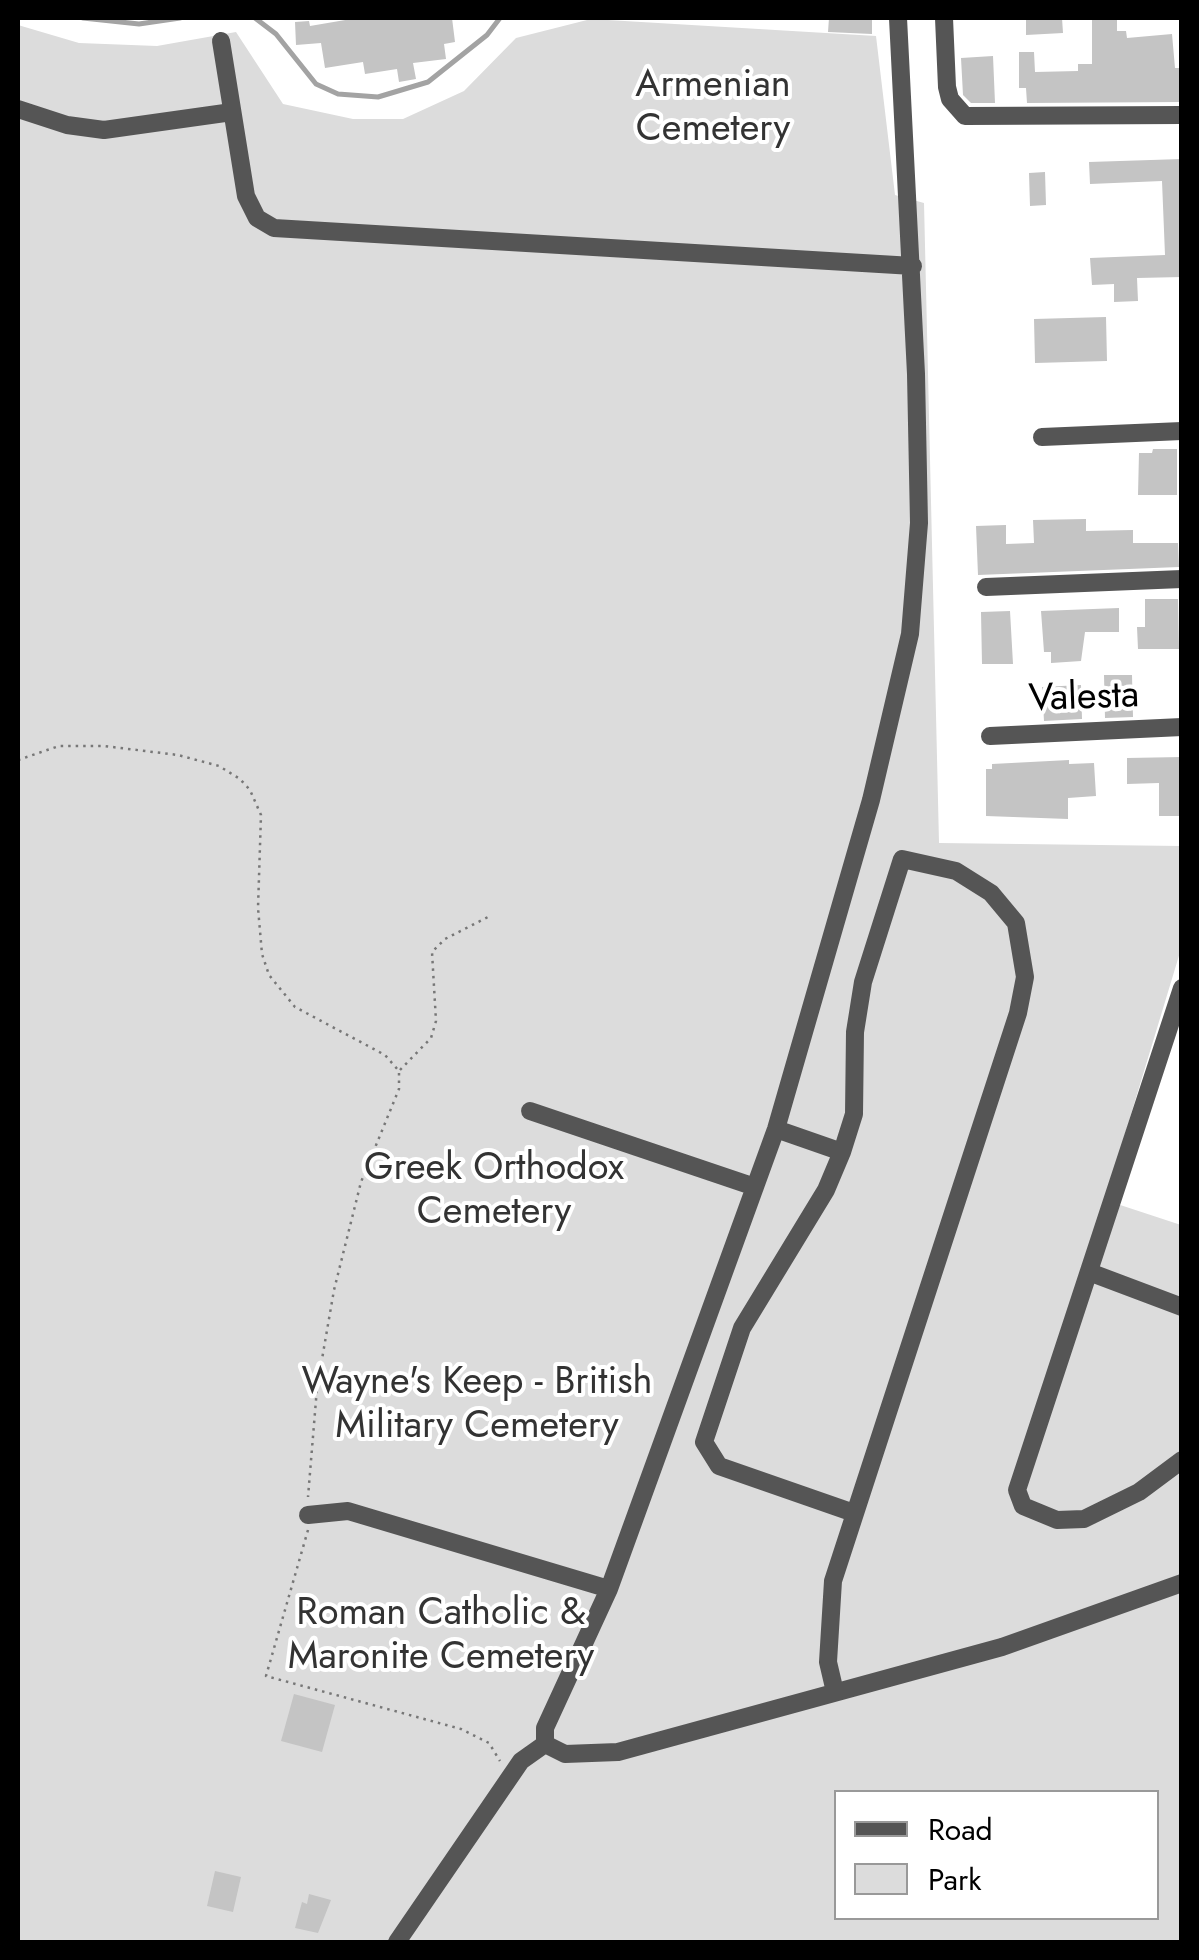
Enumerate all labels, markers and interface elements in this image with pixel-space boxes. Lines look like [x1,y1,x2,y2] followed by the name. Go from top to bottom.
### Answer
[635,64,791,153] park label: Armenian Cemetery
[1028,674,1140,724] street label: Valesta
[364,1147,624,1236] park label: Greek Orthodox Cemetery
[301,1361,653,1450] park label: Wayne's Keep - British Military Cemetery
[288,1592,594,1682] park label: Roman Catholic & Maronite Cemetery
[834,1790,1159,1920] legend
[928,1808,993,1851] text: Road
[928,1858,981,1901] text: Park

